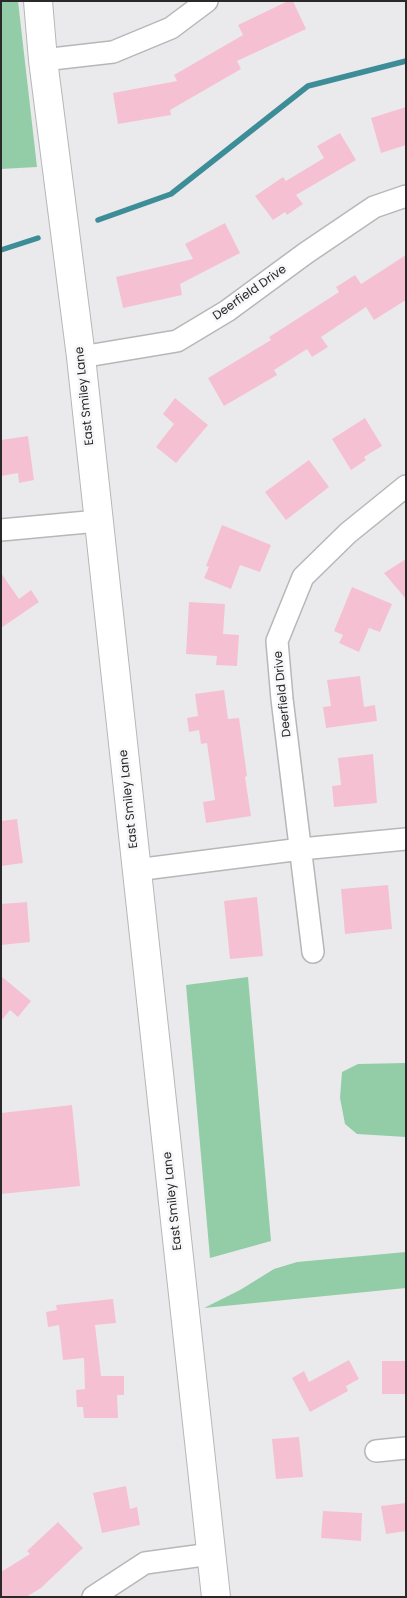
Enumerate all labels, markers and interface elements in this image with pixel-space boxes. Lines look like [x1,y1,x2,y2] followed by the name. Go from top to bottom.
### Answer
[210,262,290,324] street label: Deerfield Drive
[73,346,97,446] street label: East Smiley Lane
[271,650,295,738] street label: Deerfield Drive
[117,749,141,849] street label: East Smiley Lane
[161,1151,185,1251] street label: East Smiley Lane

